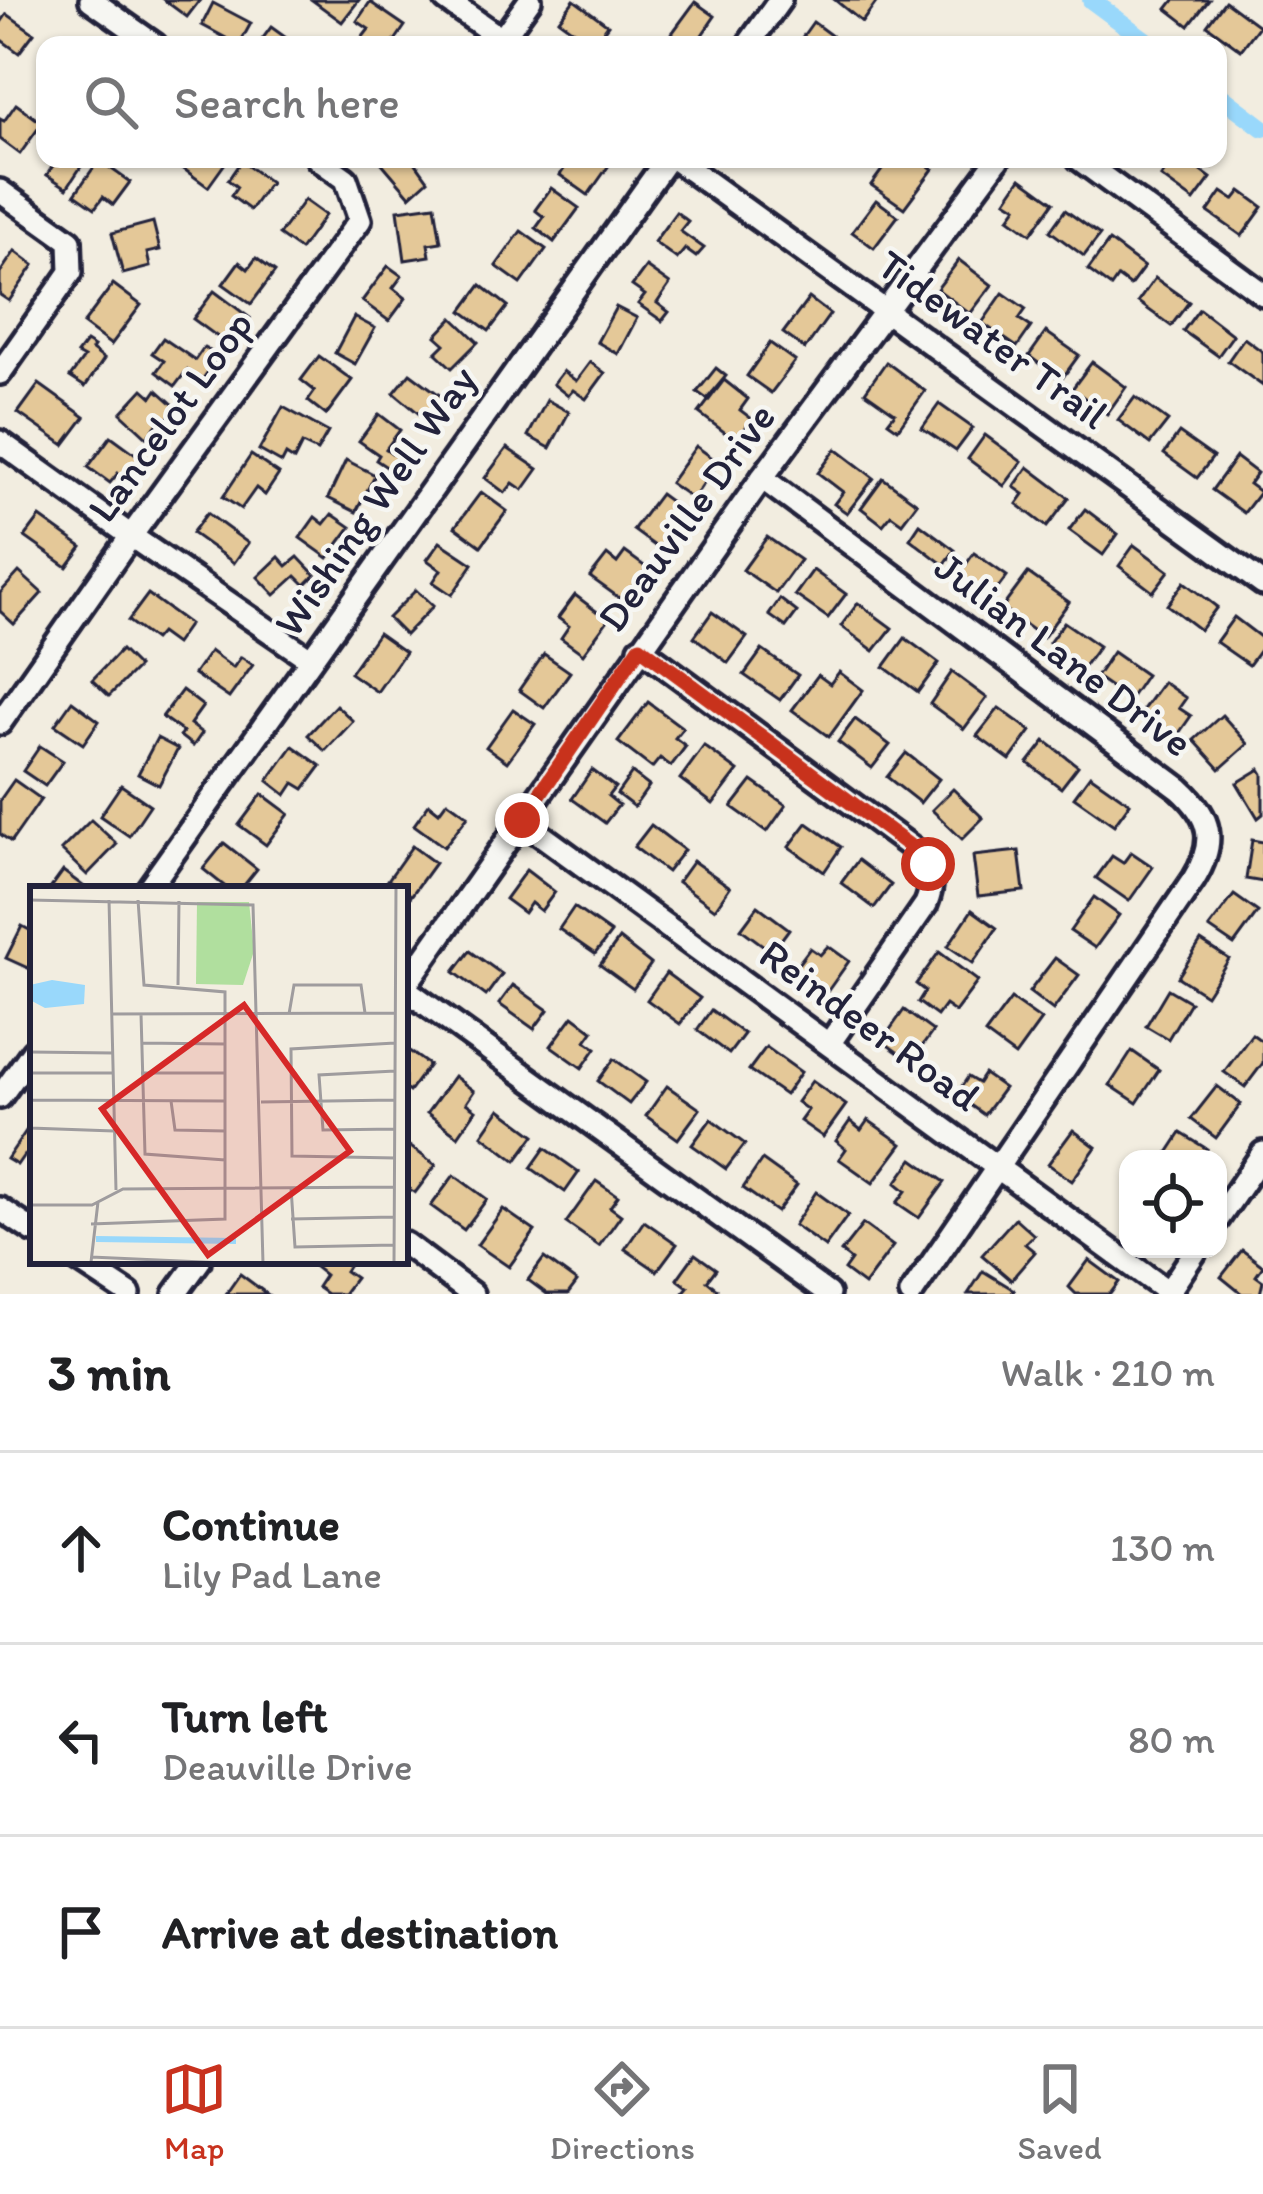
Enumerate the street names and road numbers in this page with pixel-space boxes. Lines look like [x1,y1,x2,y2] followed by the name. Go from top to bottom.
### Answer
[868,238,1118,440] street label: Tidewater Trail
[76,300,264,532] street label: Lancelot Loop
[263,356,488,646] street label: Wishing Well Way
[586,393,786,641] street label: Deauville Drive
[925,541,1203,767] street label: Julian Lane Drive
[750,928,990,1122] street label: Reindeer Road

